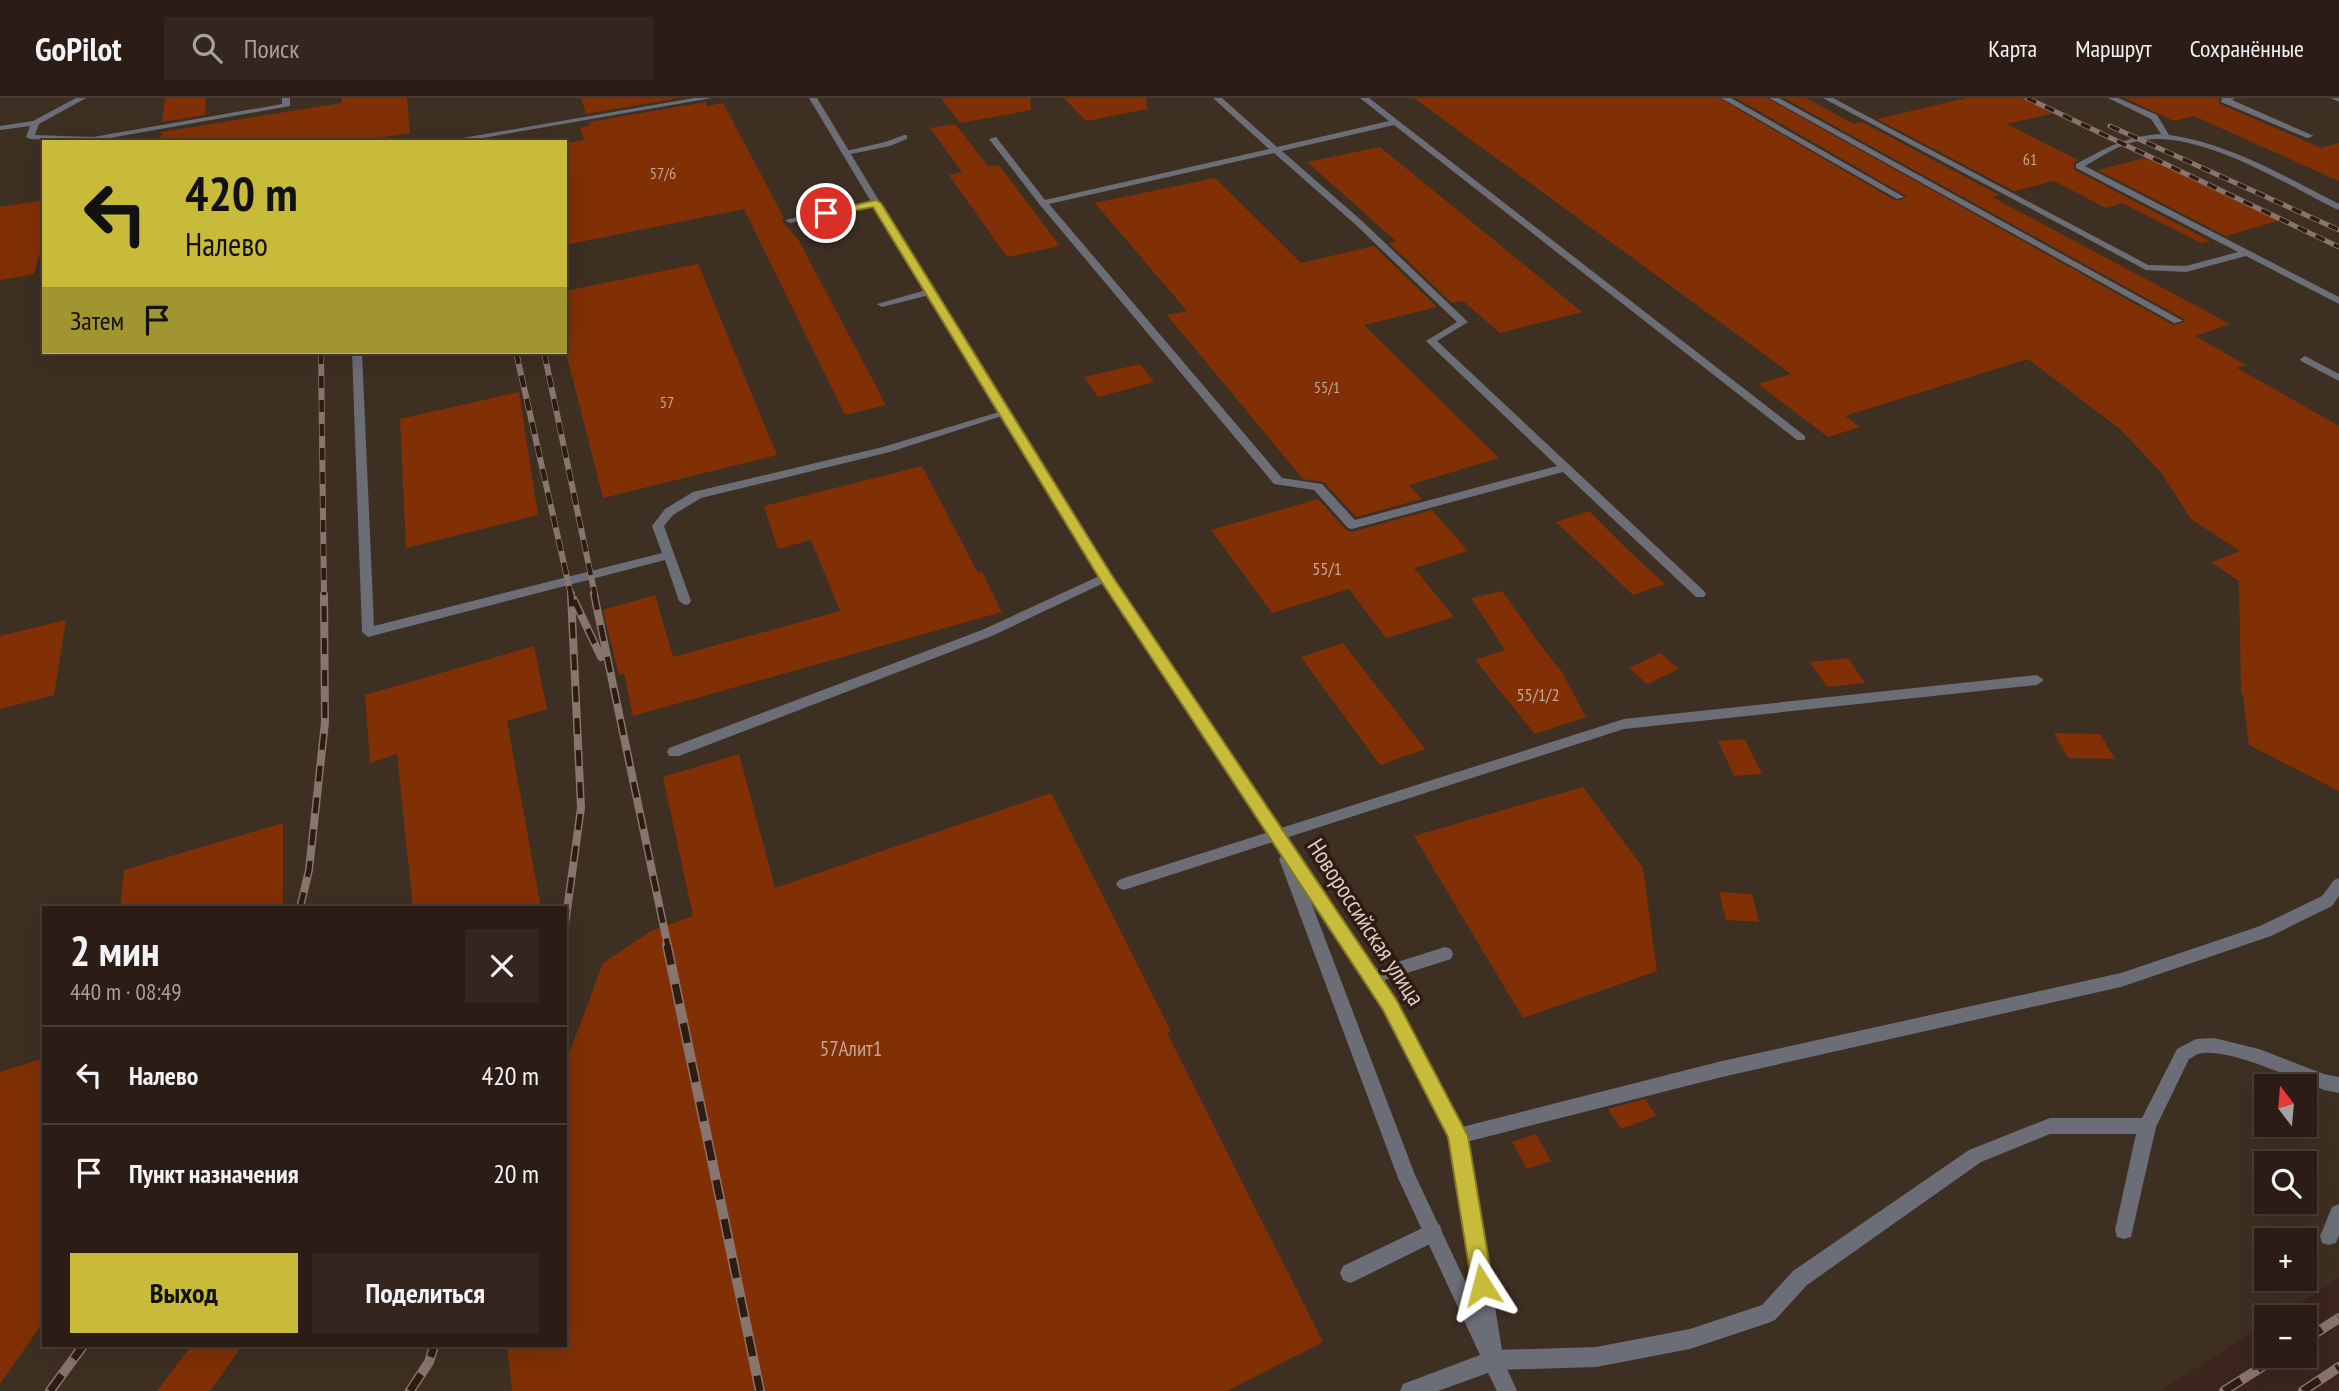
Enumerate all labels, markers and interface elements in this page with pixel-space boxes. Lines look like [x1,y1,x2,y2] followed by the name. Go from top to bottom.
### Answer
[164,17,654,80] search box
[35,27,122,70] text: GoPilot
[188,29,226,67] icon: search
[244,32,299,65] text: Поиск
[1988,33,2037,64] text: Карта
[2075,33,2152,64] text: Маршрут
[2190,33,2304,64] text: Сохранённые
[2023,149,2037,169] house number: 61
[185,161,298,225] text: 420 m
[650,163,676,183] house number: 57/6
[70,168,161,259] icon: left
[796,183,856,243] pin
[807,194,845,232] icon: arrive
[185,223,268,265] text: Налево
[138,301,176,339] icon: arrive
[70,304,124,337] text: Затем
[1314,377,1340,397] house number: 55/1
[660,392,674,412] house number: 57
[1312,557,1342,580] house number: 55/1
[1516,683,1560,706] house number: 55/1/2
[1301,833,1431,1011] street label: Новороссийская улица
[70,923,160,978] text: 2 мин
[465,929,539,1003] button: close
[70,977,182,1006] text: 440 m · 08:49
[820,1035,882,1062] house number: 57Алит1
[70,1056,108,1094] icon: left
[129,1059,198,1092] text: Налево
[481,1059,539,1092] text: 420 m
[2254,1074,2317,1138] north arrow
[2254,1074,2317,1368] map controls
[2254,1151,2317,1214] button: search
[70,1154,108,1192] icon: arrive
[129,1157,299,1190] text: Пункт назначения
[493,1157,539,1190] text: 20 m
[2254,1228,2317,1291] button: +
[1445,1248,1519,1322] position arrow
[70,1253,298,1333] button: Выход
[312,1253,539,1333] button: Поделиться
[2254,1305,2317,1368] button: −

